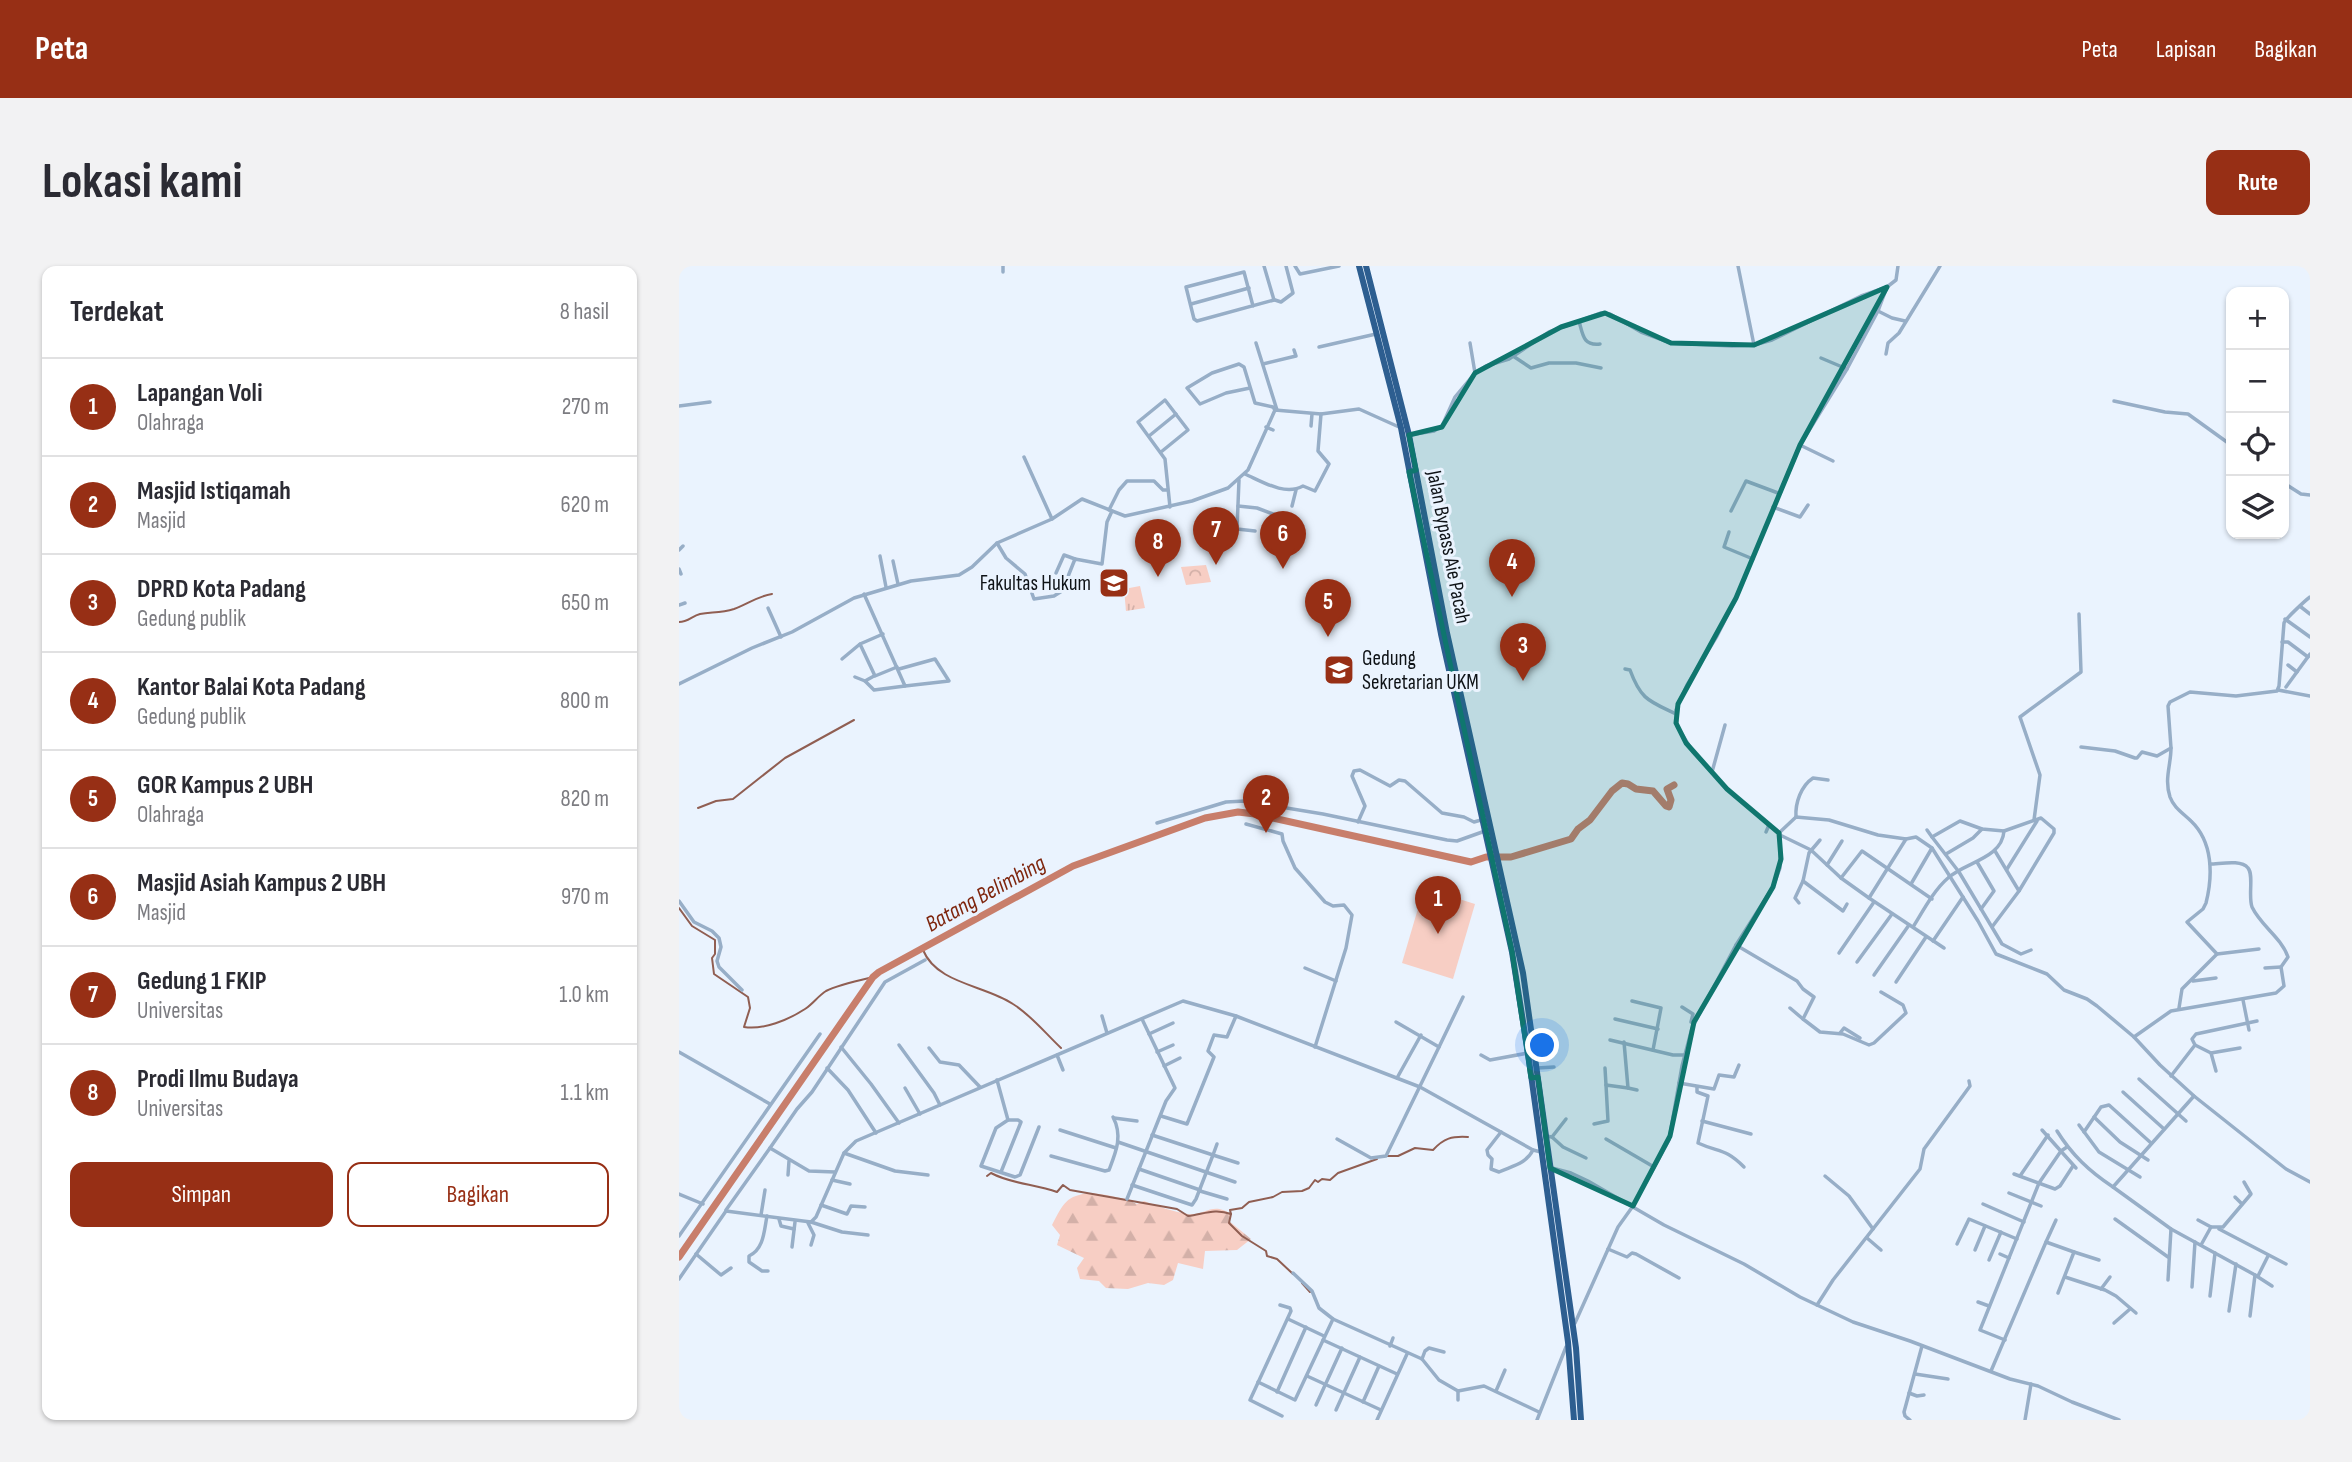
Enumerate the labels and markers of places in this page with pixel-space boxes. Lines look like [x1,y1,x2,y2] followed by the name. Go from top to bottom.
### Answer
[1193,507,1239,565] pin: 7
[1260,511,1306,569] pin: 6
[1135,519,1181,577] pin: 8
[1489,539,1535,597] pin: 4
[1097,566,1131,600] school or university icon: Fakultas Hukum
[980,571,1091,596] place label: Fakultas Hukum
[1305,579,1351,637] pin: 5
[1500,623,1546,681] pin: 3
[1362,646,1479,695] place label: Gedung Sekretarian UKM
[1322,653,1356,687] school or university icon: Gedung Sekretarian UKM
[1243,775,1289,833] pin: 2
[1415,876,1461,934] pin: 1

